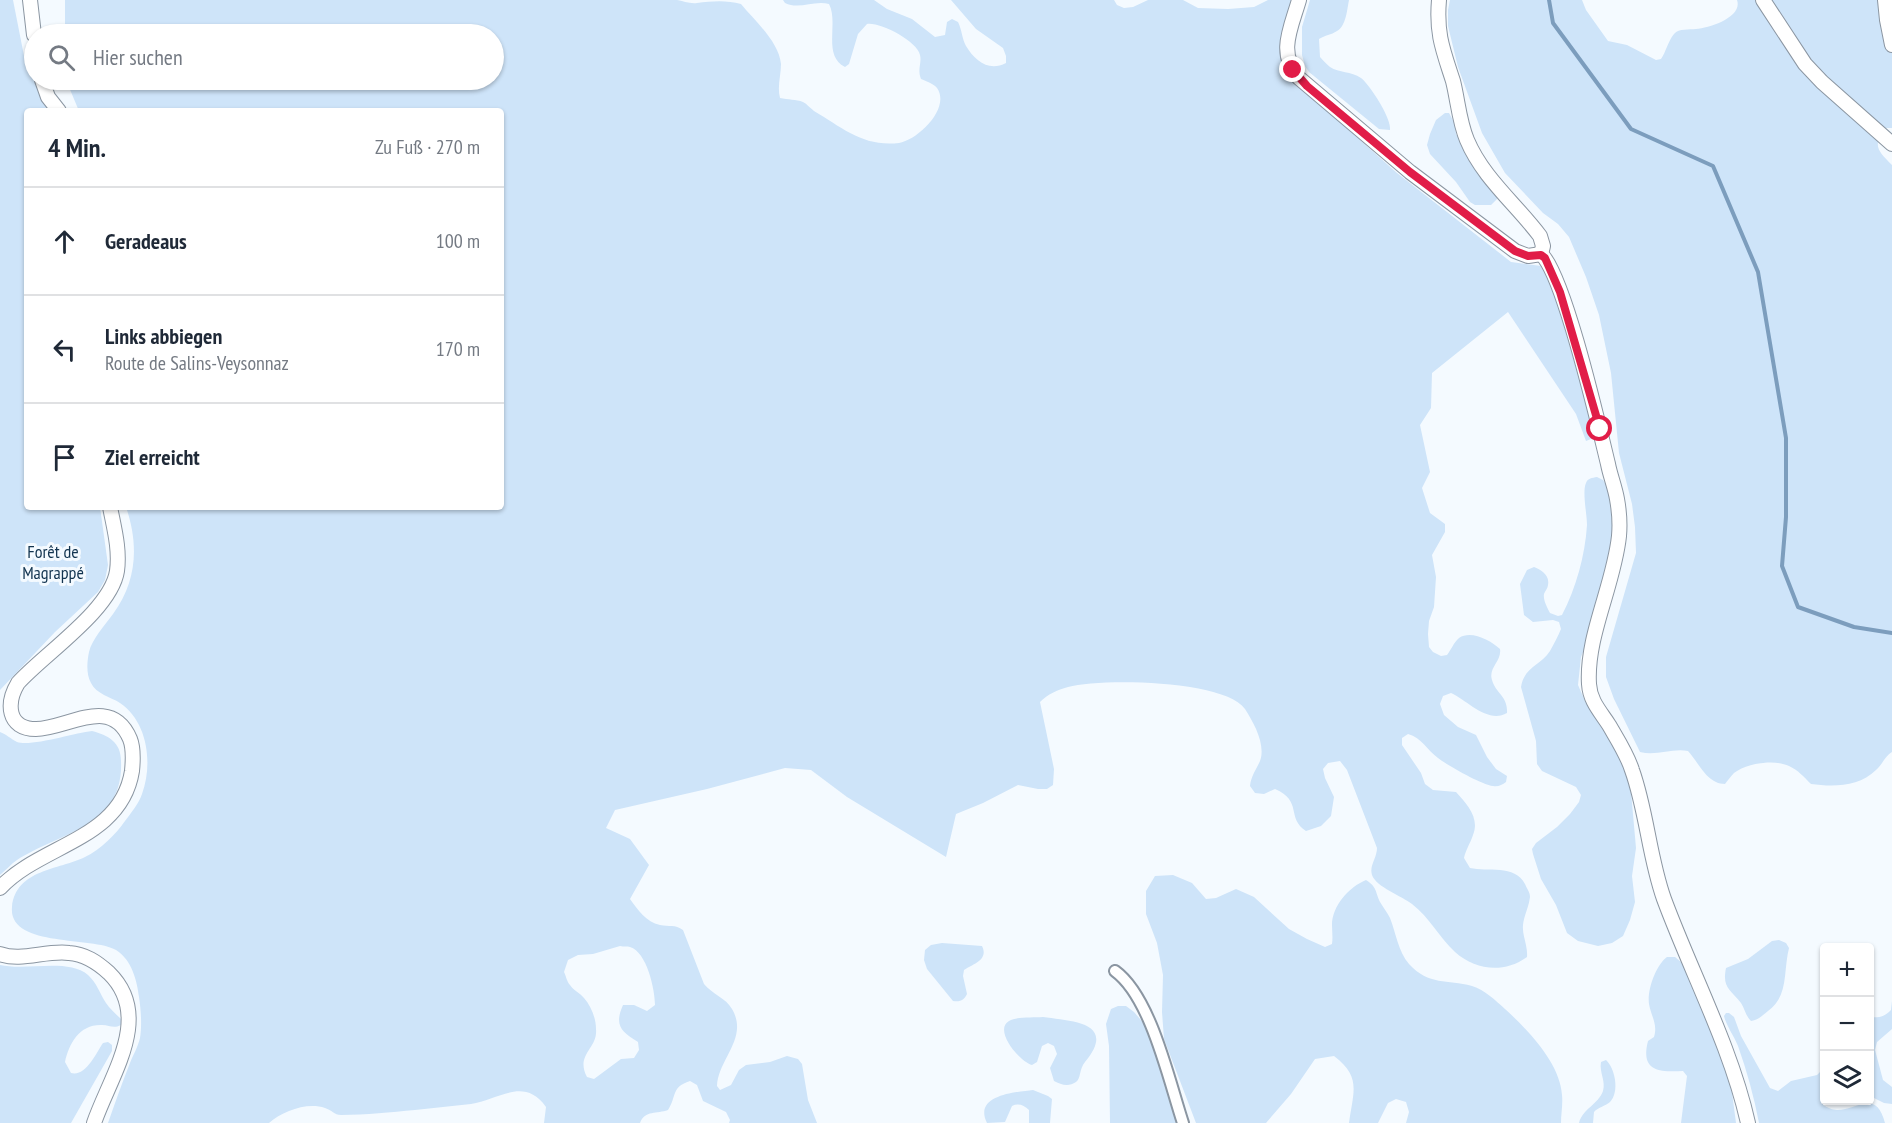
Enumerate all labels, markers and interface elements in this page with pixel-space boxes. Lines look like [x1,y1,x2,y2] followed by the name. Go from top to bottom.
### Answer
[24,24,504,90] search box
[45,41,78,74] icon: search
[93,43,183,71] text: Hier suchen
[1279,56,1305,82] route end
[48,131,106,164] text: 4 Min.
[375,134,480,160] text: Zu Fuß · 270 m
[48,225,81,258] icon: ahead
[105,227,187,255] text: Geradeaus
[436,228,480,254] text: 100 m
[105,322,222,350] text: Links abbiegen
[48,333,81,366] icon: left
[436,336,480,362] text: 170 m
[105,350,289,376] text: Route de Salins-Veysonnaz
[1586,415,1612,441] route start
[48,441,81,474] icon: arrive
[105,443,200,471] text: Ziel erreicht
[22,540,84,584] park label: Forêt de Magrappé
[1820,943,1874,1105] map controls
[1820,943,1874,997] button: +
[1820,997,1874,1051] button: −
[1820,1051,1874,1105] button: layers

